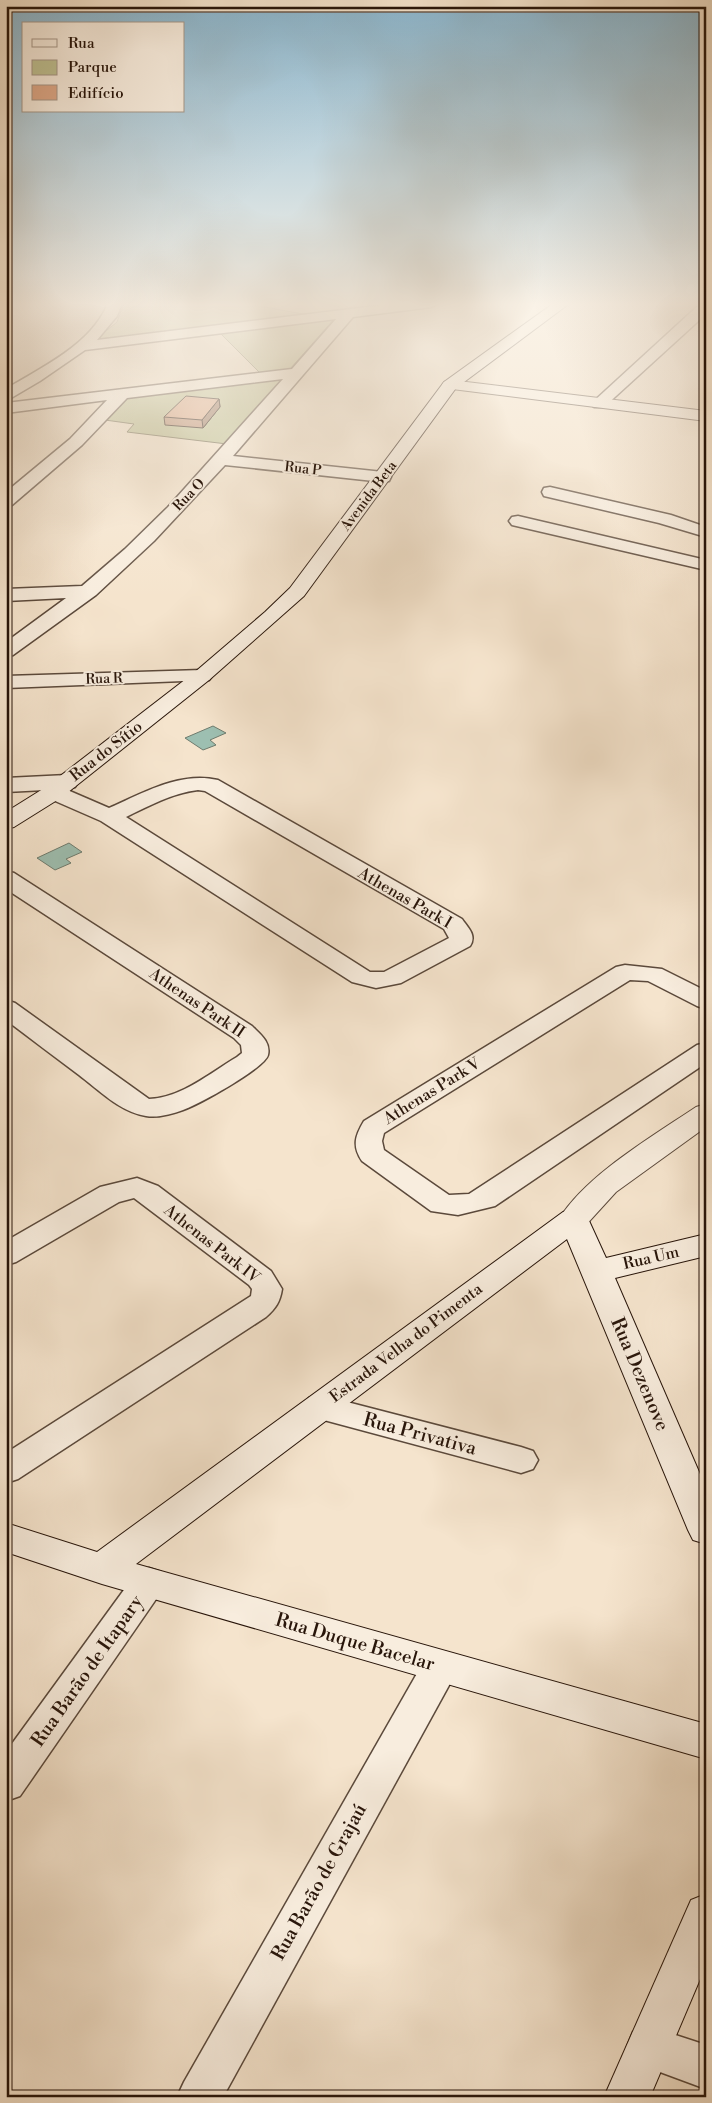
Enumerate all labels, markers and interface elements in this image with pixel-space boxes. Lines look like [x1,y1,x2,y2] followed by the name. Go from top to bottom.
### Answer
[22,22,185,112] legend
[68,34,95,53] text: Rua
[68,58,117,77] text: Parque
[68,84,124,103] text: Edifício
[336,457,402,535] street label: Avenida Beta
[284,458,323,480] street label: Rua P
[169,475,209,515] street label: Rua O
[85,669,123,689] street label: Rua R
[66,716,146,786] street label: Rua do Sítio
[354,863,455,933] street label: Athenas Park I
[145,963,249,1042] street label: Athenas Park II
[379,1053,485,1129] street label: Athenas Park V
[159,1200,264,1288] street label: Athenas Park IV
[621,1242,681,1274] street label: Rua Um
[326,1278,487,1407] street label: Estrada Velha do Pimenta
[605,1314,675,1434] street label: Rua Dezenove
[361,1407,480,1461] street label: Rua Privativa
[26,1590,149,1751] street label: Rua Barão de Itapary
[272,1608,438,1676] street label: Rua Duque Bacelar
[266,1799,372,1965] street label: Rua Barão de Grajaú

